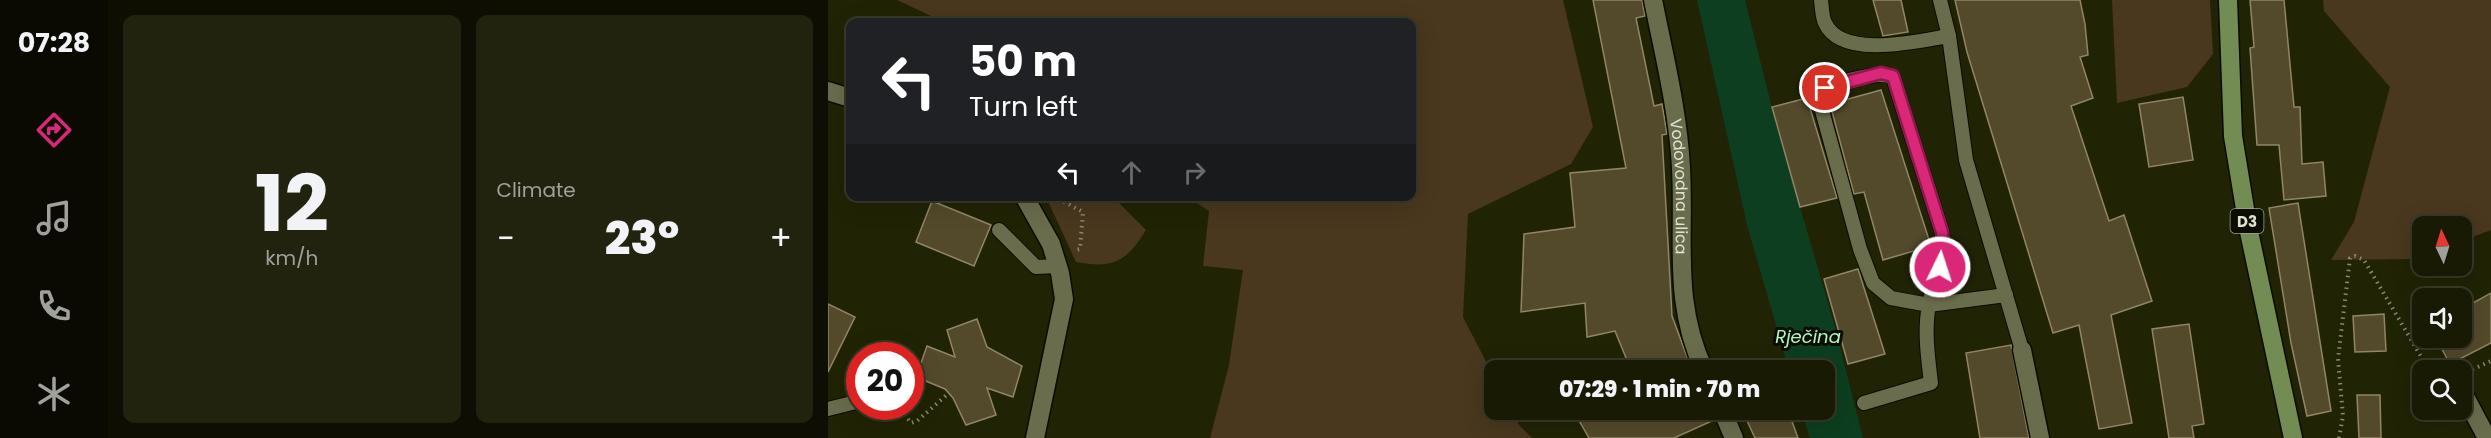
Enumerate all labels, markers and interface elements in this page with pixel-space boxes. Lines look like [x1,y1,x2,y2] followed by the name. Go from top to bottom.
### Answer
[18,24,90,61] text: 07:28
[969,32,1077,91] text: 50 m
[870,42,948,120] icon: left
[1799,62,1850,113] pin
[1808,71,1841,104] icon: arrive
[969,88,1078,125] text: Turn left
[33,109,75,151] icon: directions
[1665,117,1693,255] street label: Vodovodna ulica
[255,149,329,258] text: 12
[1052,156,1085,189] icon: left
[1115,156,1148,189] icon: ahead
[1178,156,1211,189] icon: right
[497,176,576,204] text: Climate
[33,197,75,239] icon: music
[605,207,679,270] text: 23°
[2230,209,2264,233] road number: D3
[497,215,515,262] text: −
[769,215,792,262] text: +
[2412,216,2472,276] north arrow
[2412,216,2472,420] map controls
[1908,235,1972,299] position arrow
[265,244,318,272] text: km/h
[33,285,75,327] icon: phone
[2412,288,2472,348] button: sound
[1775,324,1841,349] water label: Rječina
[846,342,924,420] speed limit sign: 20
[2412,360,2472,420] button: search
[33,373,75,415] icon: climate
[1559,374,1760,405] text: 07:29 · 1 min · 70 m

